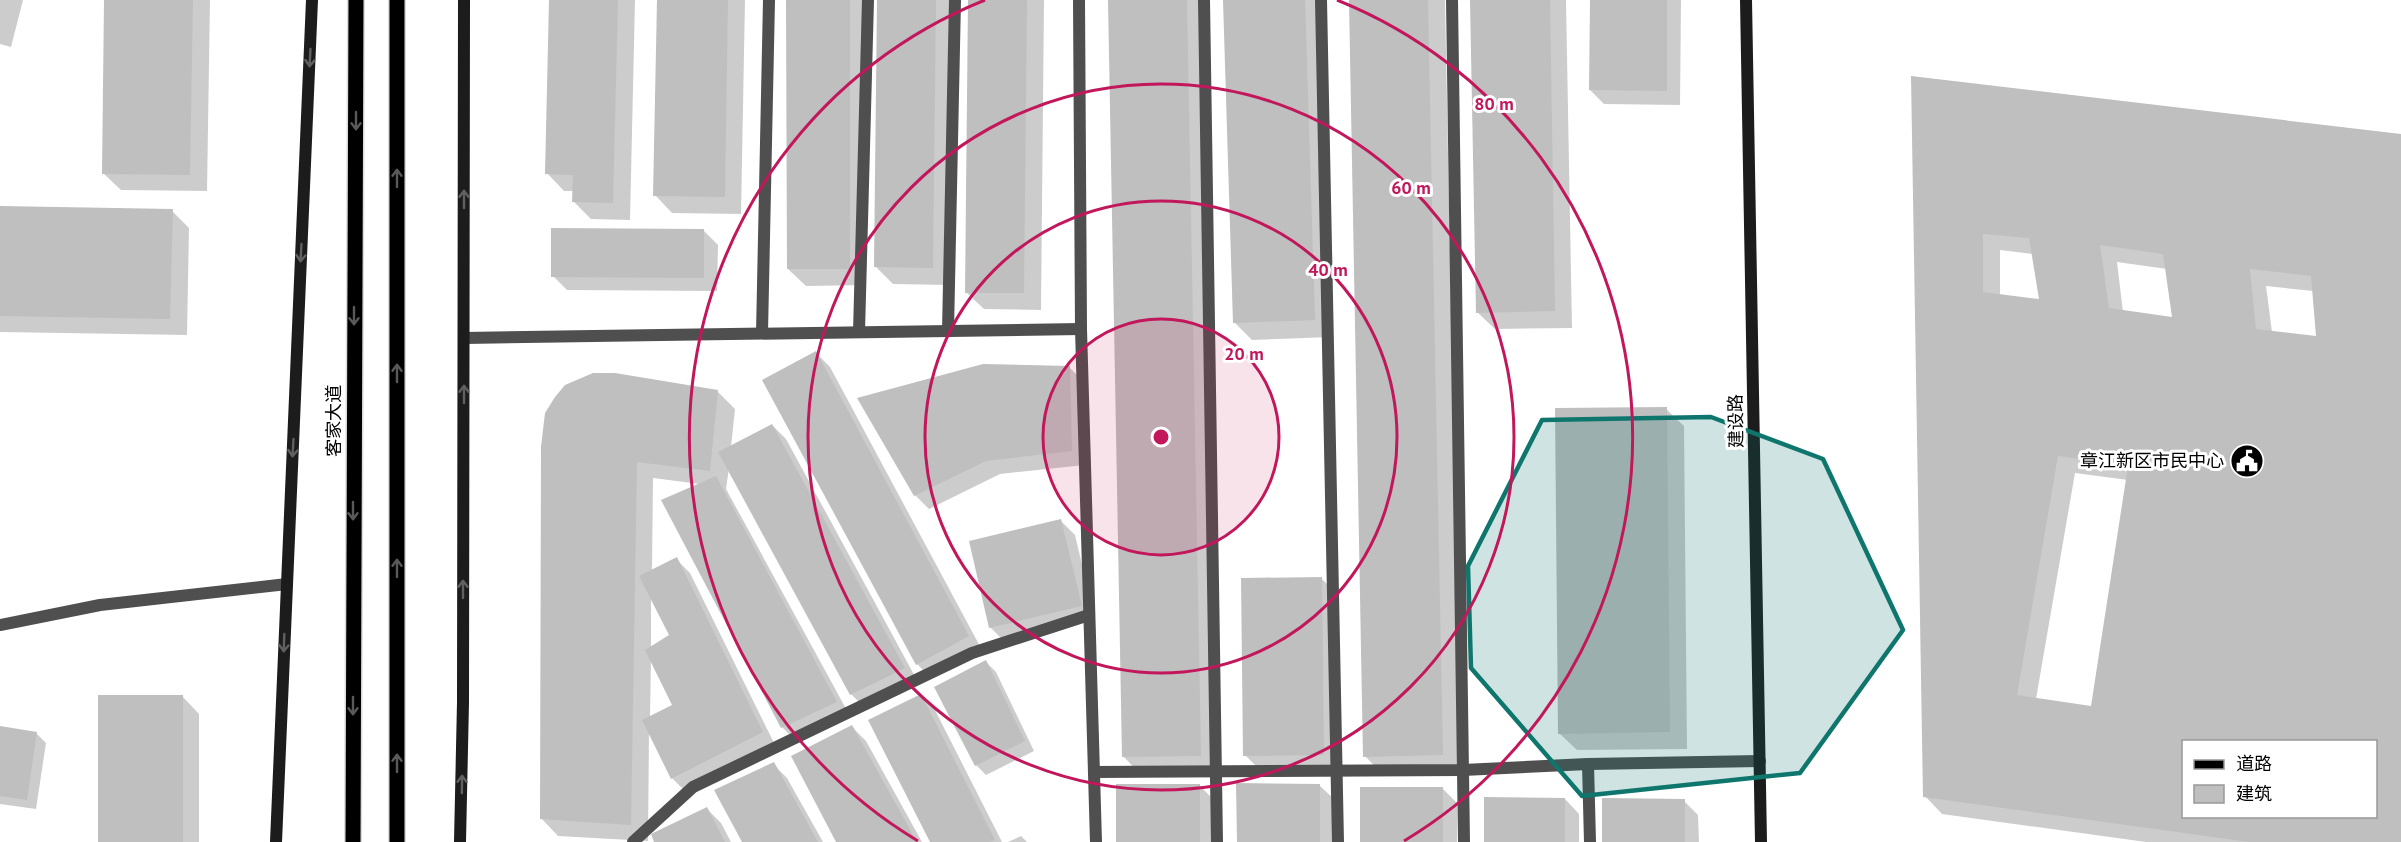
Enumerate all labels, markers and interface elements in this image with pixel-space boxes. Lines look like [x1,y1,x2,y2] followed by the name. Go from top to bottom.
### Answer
[304,48,315,68] one-way arrow
[1474,92,1514,115] text: 80 m
[350,111,361,131] one-way arrow
[391,168,403,188] one-way arrow
[1391,176,1431,199] text: 60 m
[458,189,470,209] one-way arrow
[296,243,307,263] one-way arrow
[1308,258,1348,281] text: 40 m
[349,306,360,326] one-way arrow
[1224,342,1264,365] text: 20 m
[391,363,403,383] one-way arrow
[458,384,470,404] one-way arrow
[322,385,345,457] street label: 客家大道
[1724,394,1747,448] street label: 建设路
[1151,427,1171,447] centre of rings
[287,438,298,458] one-way arrow
[2229,443,2265,479] public building icon: 章江新区市民中心
[2080,449,2224,472] place label: 章江新区市民中心
[348,501,359,521] one-way arrow
[391,558,403,578] one-way arrow
[457,579,469,599] one-way arrow
[279,632,290,652] one-way arrow
[347,696,359,716] one-way arrow
[2182,740,2377,818] legend
[2236,752,2272,775] text: 道路
[391,753,403,773] one-way arrow
[456,774,467,794] one-way arrow
[2236,782,2272,805] text: 建筑

